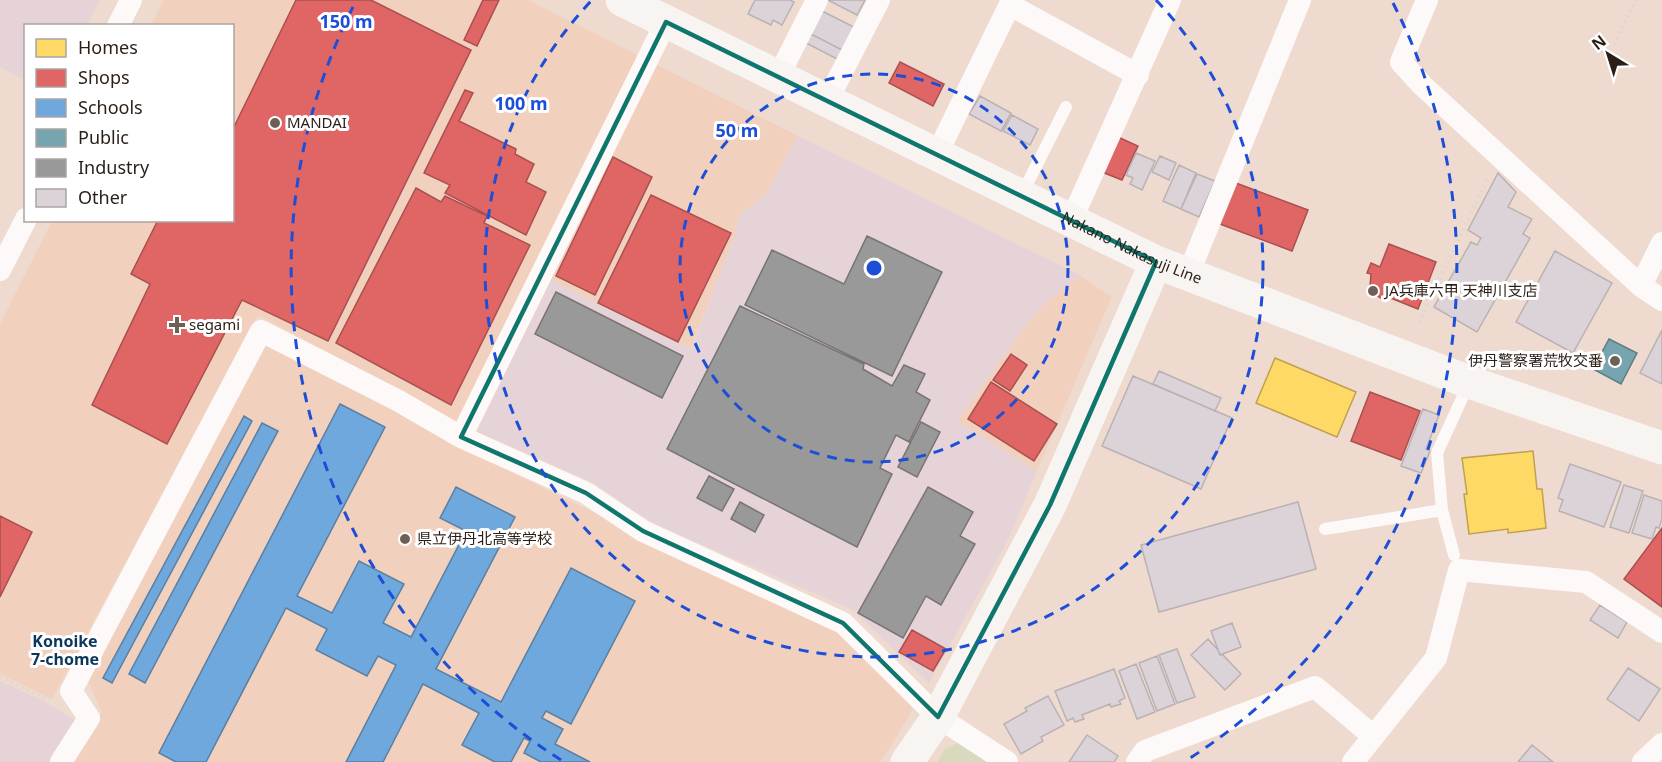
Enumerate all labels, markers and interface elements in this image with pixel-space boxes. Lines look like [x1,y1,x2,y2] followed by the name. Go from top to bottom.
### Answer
[319,9,373,33] text: 150 m
[24,24,234,222] legend
[1578,24,1638,84] north arrow
[1587,30,1611,55] text: N
[78,35,138,59] text: Homes
[78,65,130,89] text: Shops
[494,91,548,115] text: 100 m
[78,95,143,119] text: Schools
[287,112,347,132] place label: MANDAI
[268,116,282,130] marker: MANDAI
[716,118,758,142] text: 50 m
[78,125,129,149] text: Public
[78,155,150,179] text: Industry
[78,185,128,209] text: Other
[1059,206,1205,288] street label: Nakano Nakasuji Line
[864,258,884,278] centre of rings
[1383,280,1538,300] place label: JA兵庫六甲 天神川支店
[1366,284,1380,298] marker: JA兵庫六甲 天神川支店
[189,314,240,334] place label: segami
[170,318,184,332] marker: segami
[1468,350,1603,370] place label: 伊丹警察署荒牧交番
[1608,354,1622,368] marker: 伊丹警察署荒牧交番
[417,528,552,548] place label: 県立伊丹北高等学校
[398,532,412,546] marker: 県立伊丹北高等学校
[31,630,99,670] district label: Konoike 7-chome

